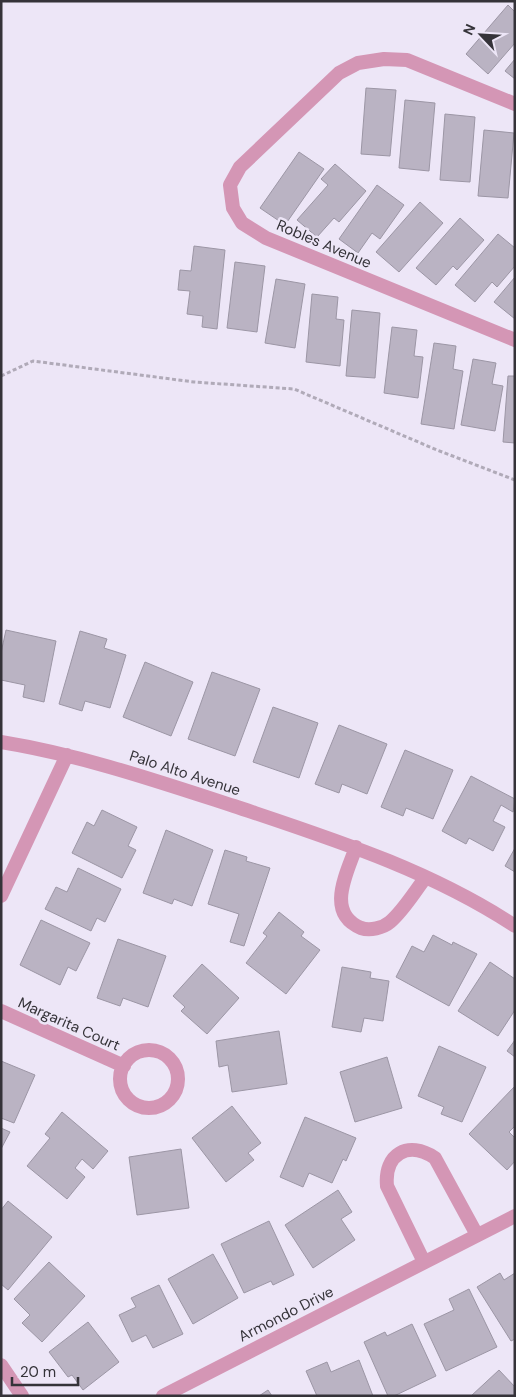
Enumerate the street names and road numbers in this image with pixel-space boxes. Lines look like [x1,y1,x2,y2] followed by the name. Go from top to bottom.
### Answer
[274,215,374,273] street label: Robles Avenue
[127,746,243,800] street label: Palo Alto Avenue
[15,993,123,1055] street label: Margarita Court
[235,1281,337,1347] street label: Armondo Drive

